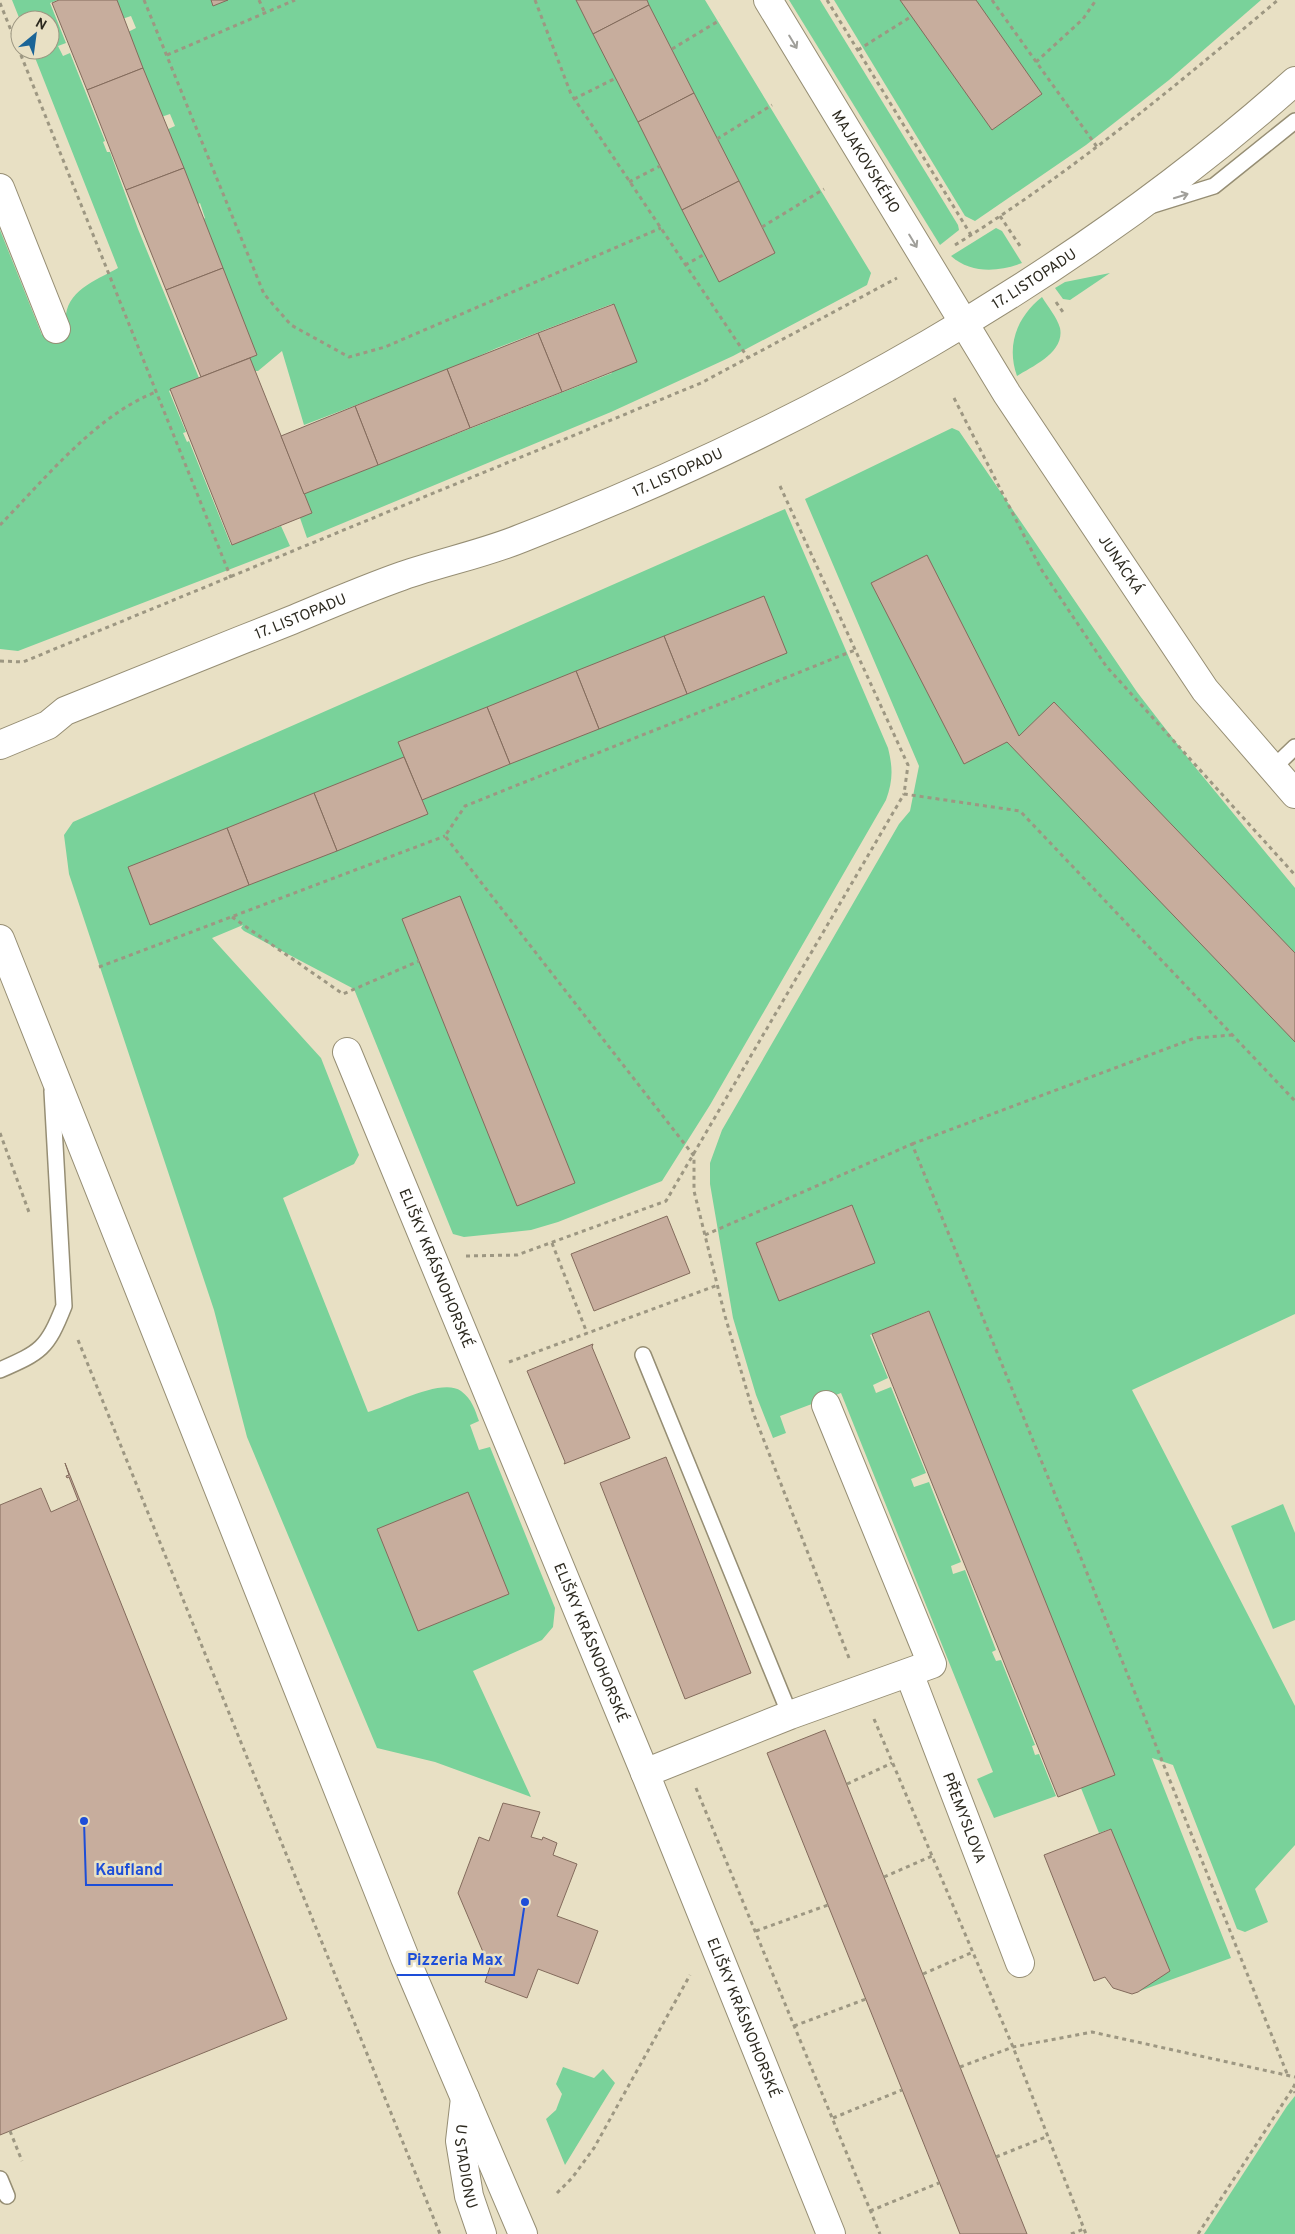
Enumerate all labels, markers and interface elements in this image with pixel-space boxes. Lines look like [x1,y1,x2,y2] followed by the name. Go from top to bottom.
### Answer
[10,10,60,60] north arrow
[32,15,49,35] text: N
[788,34,798,48] one-way arrow
[826,107,903,218] street label: MAJAKOVSKÉHO
[1173,190,1189,200] one-way arrow
[908,233,918,247] one-way arrow
[989,245,1081,315] street label: 17. LISTOPADU
[630,445,727,502] street label: 17. LISTOPADU
[1093,532,1147,599] street label: JUNÁCKÁ
[252,590,350,645] street label: 17. LISTOPADU
[394,1186,477,1351] street label: ELIŠKY KRÁSNOHORSKÉ
[548,1560,632,1726] street label: ELIŠKY KRÁSNOHORSKÉ
[937,1770,989,1866] street label: PŘEMYSLOVA
[86,1854,173,1885] callout: Kaufland
[95,1861,163,1881] text: Kaufland
[702,1935,784,2101] street label: ELIŠKY KRÁSNOHORSKÉ
[397,1944,514,1975] callout: Pizzeria Max
[407,1951,503,1971] text: Pizzeria Max
[449,2123,481,2212] street label: U STADIONU

